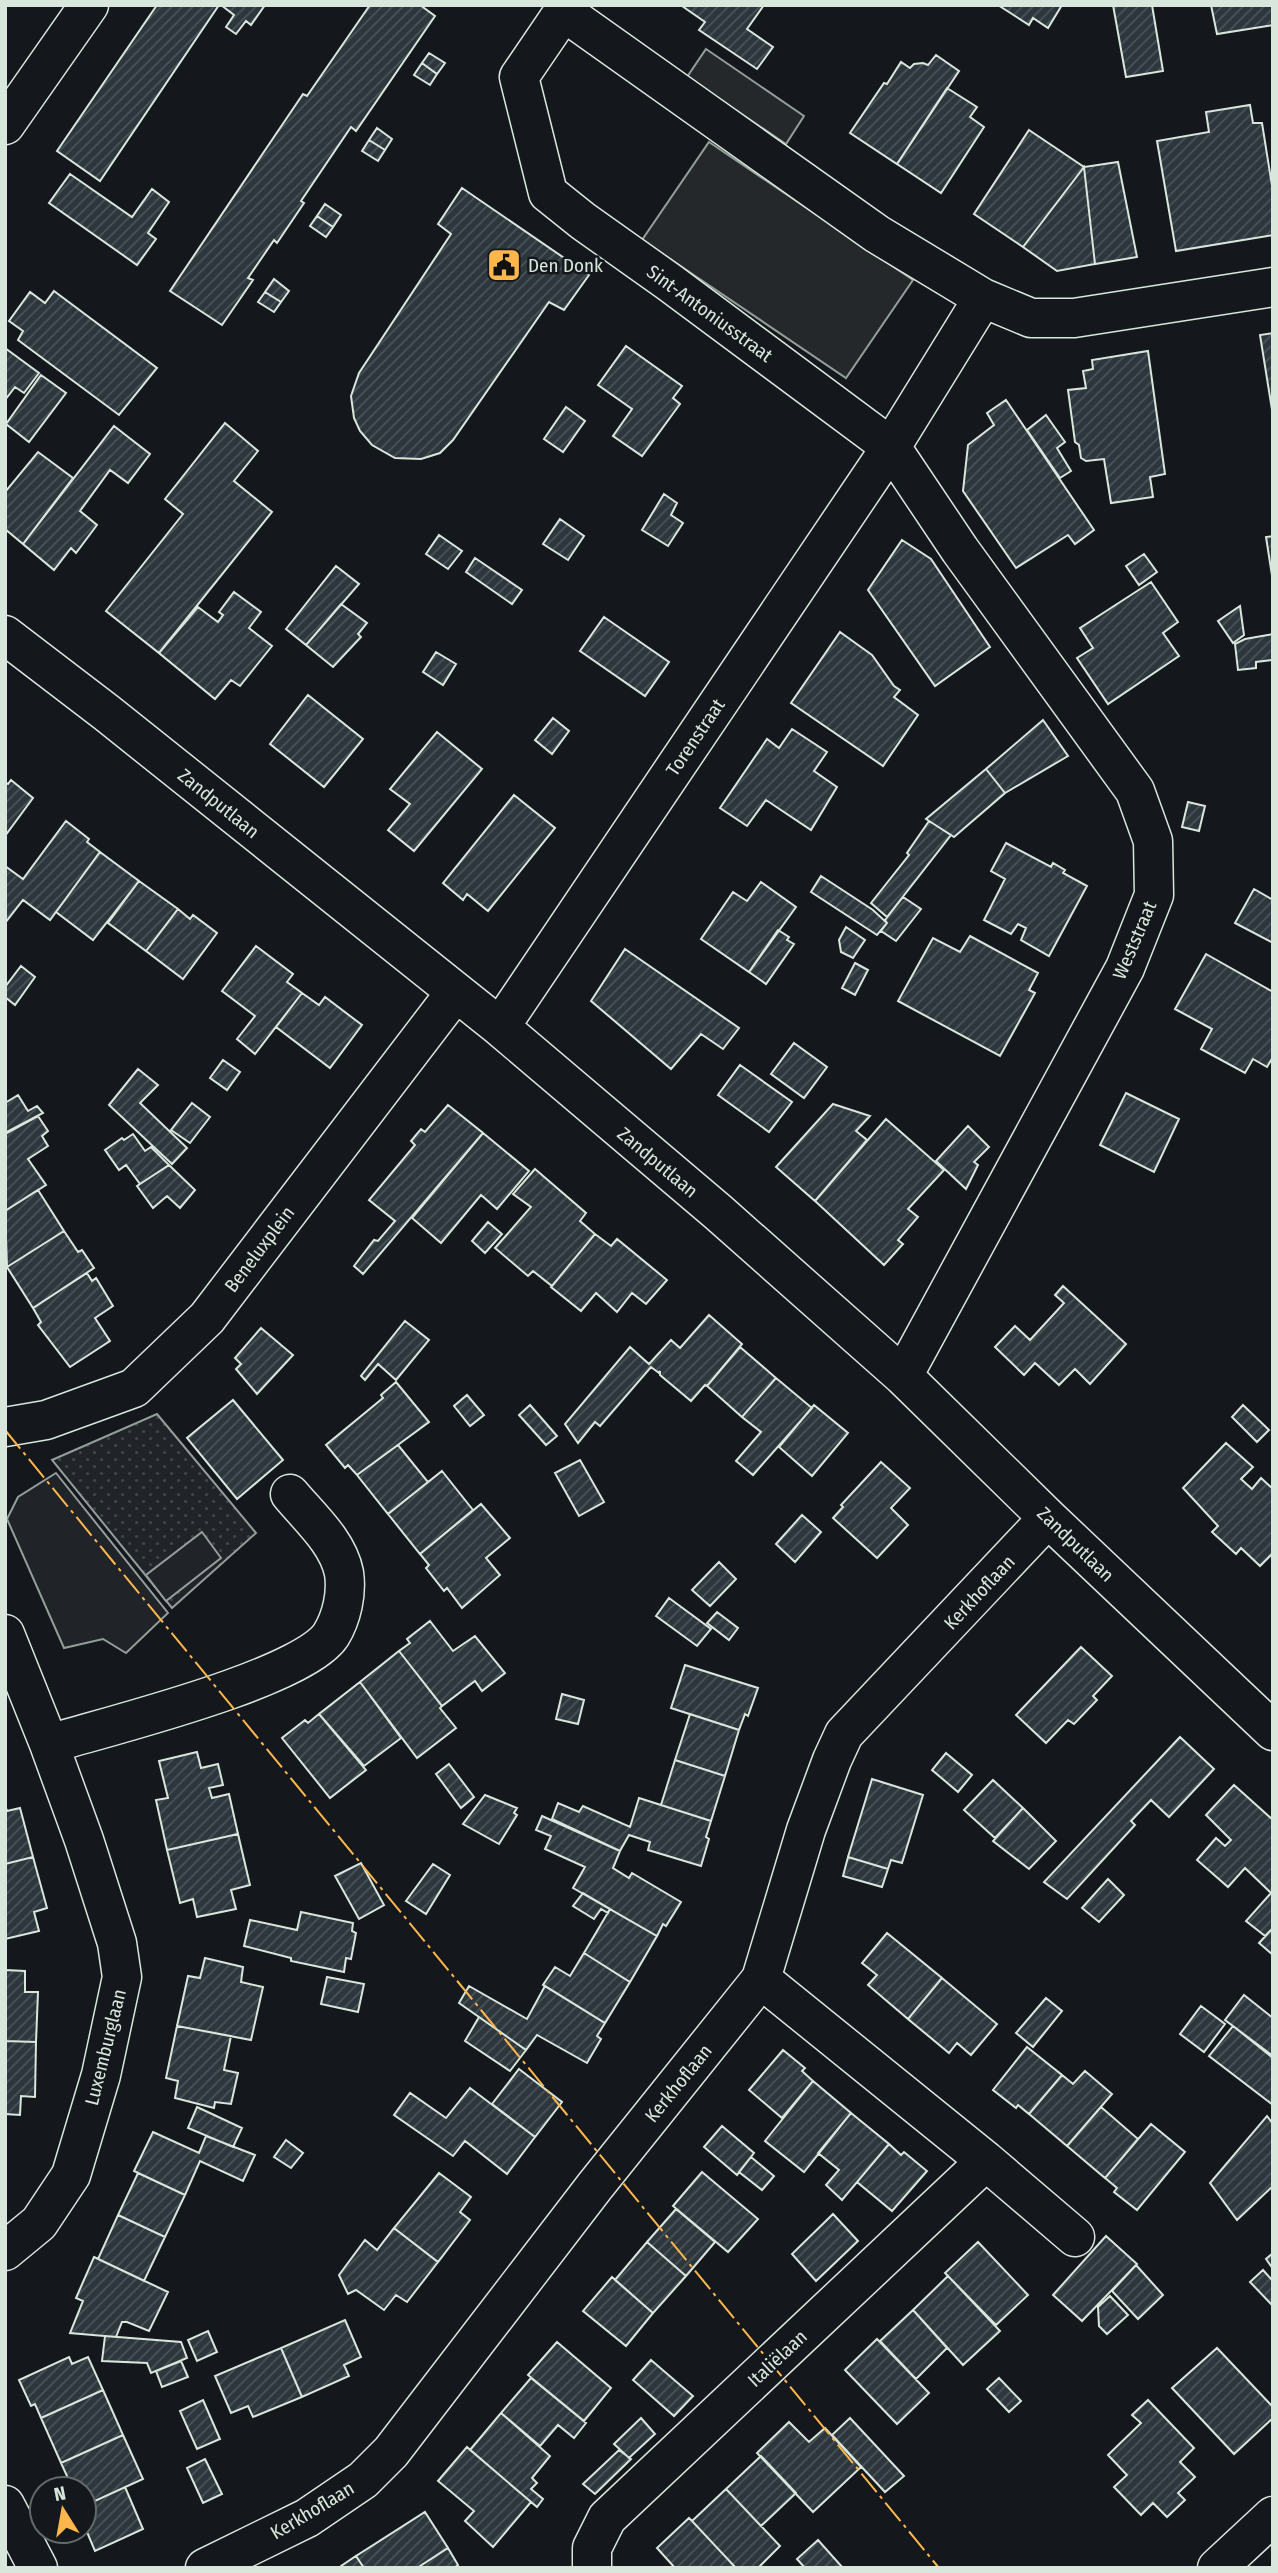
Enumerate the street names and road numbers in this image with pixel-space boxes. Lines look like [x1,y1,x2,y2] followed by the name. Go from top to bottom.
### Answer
[642,260,778,367] street label: Sint-Antoniusstraat
[661,694,730,780] street label: Torenstraat
[173,764,264,843] street label: Zandputlaan
[1108,897,1162,983] street label: Weststraat
[613,1122,702,1203] street label: Zandputlaan
[220,1202,299,1297] street label: Beneluxplein
[1033,1502,1119,1587] street label: Zandputlaan
[939,1550,1020,1634] street label: Kerkhoflaan
[80,1987,131,2108] street label: Luxemburglaan
[640,2040,717,2127] street label: Kerkhoflaan
[743,2325,812,2392] street label: Italiëlaan
[266,2476,358,2544] street label: Kerkhoflaan

